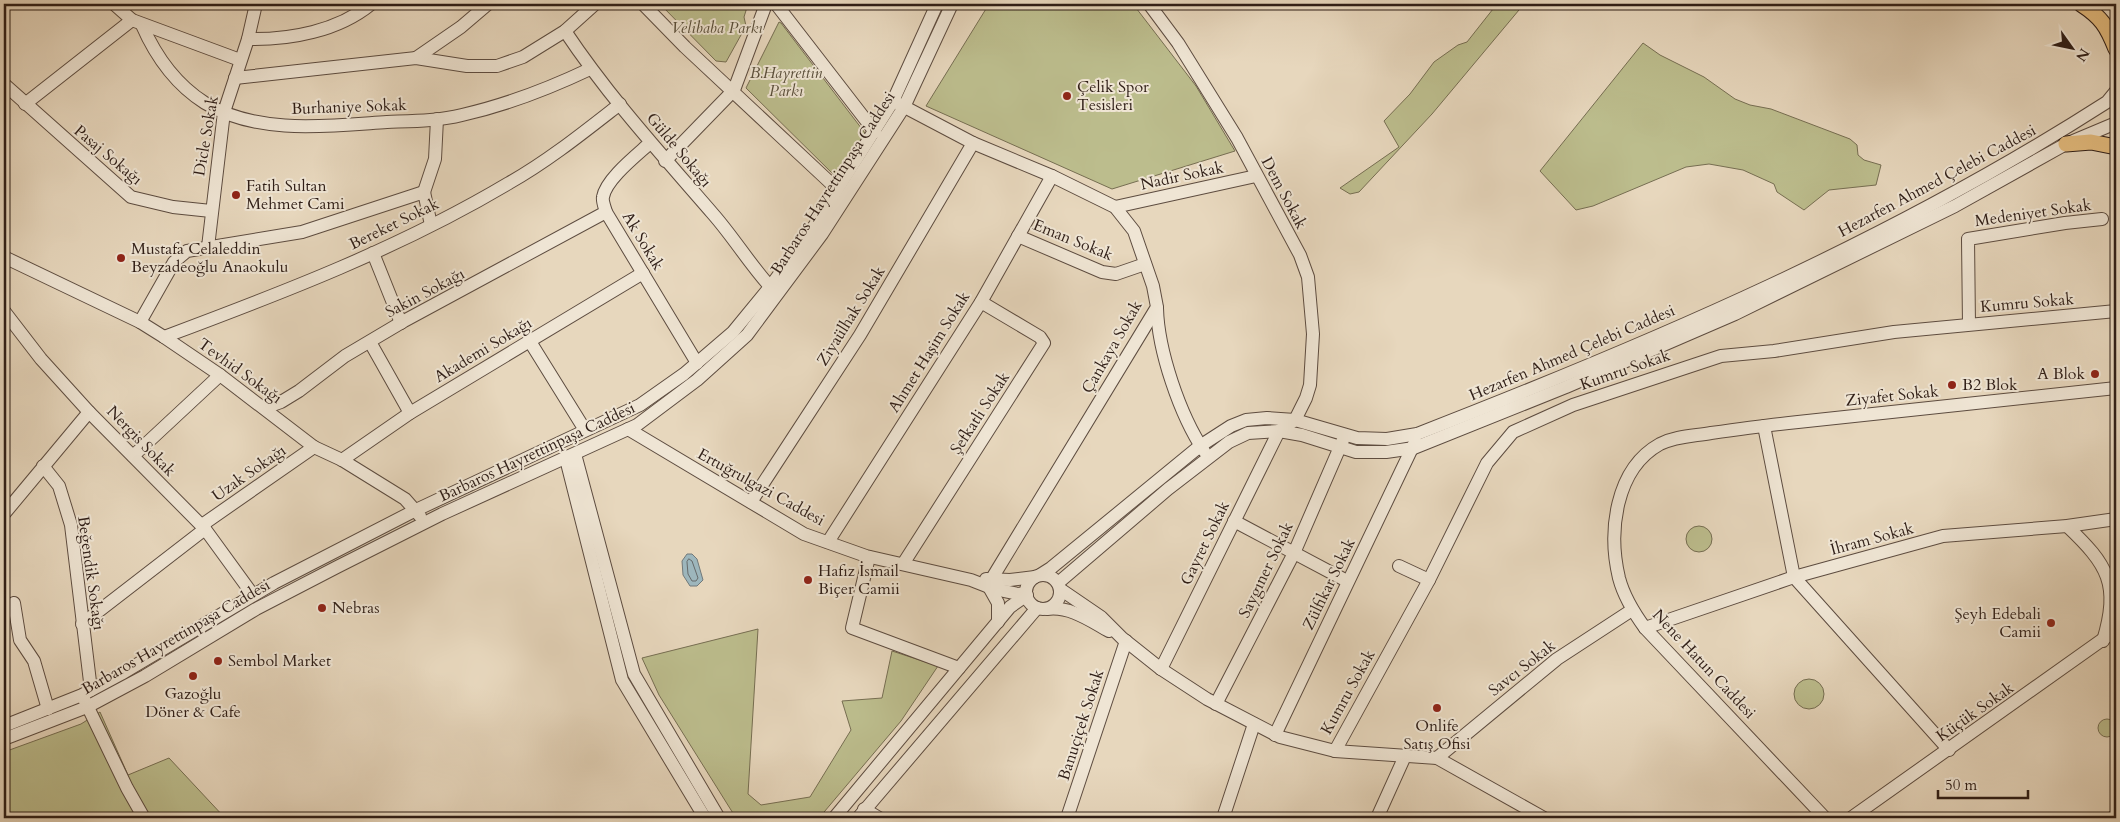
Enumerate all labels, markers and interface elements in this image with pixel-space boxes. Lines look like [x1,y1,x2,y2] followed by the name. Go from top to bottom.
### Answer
[671,17,763,39] park label: Velibaba Parkı
[2048,22,2098,72] north arrow
[2071,45,2094,65] text: N
[750,62,823,102] park label: B.Hayrettin Parkı
[1077,76,1149,116] place label: Çelik Spor Tesisleri
[765,87,901,279] street label: Barbaros Hayrettinpaşa Caddesi
[1061,90,1073,102] marker: Çelik Spor Tesisleri
[188,94,224,178] street label: Dicle Sokak
[291,94,408,120] street label: Burhaniye Sokak
[641,108,717,192] street label: Gülde Sokağı
[1834,119,2040,243] street label: Hezarfen Ahmed Çelebi Caddesi
[69,120,147,190] street label: Pasaj Sokağı
[1256,153,1312,233] street label: Dem Sokak
[1138,156,1226,196] street label: Nadir Sokak
[246,175,345,215] place label: Fatih Sultan Mehmet Cami
[230,189,242,201] marker: Fatih Sultan Mehmet Cami
[346,193,443,255] street label: Bereket Sokak
[1973,194,2093,232] street label: Medeniyet Sokak
[617,207,669,275] street label: Ak Sokak
[1030,214,1117,266] street label: Eman Sokak
[131,238,289,278] place label: Mustafa Celaleddin Beyzadeoğlu Anaokulu
[115,252,127,264] marker: Mustafa Celaleddin Beyzadeoğlu Anaokulu
[812,262,891,370] street label: Ziyaülhak Sokak
[381,263,469,323] street label: Sakin Sokağı
[883,287,975,417] street label: Ahmet Haşim Sokak
[1979,288,2075,318] street label: Kumru Sokak
[1076,296,1148,398] street label: Çankaya Sokak
[1466,299,1679,406] street label: Hezarfen Ahmed Çelebi Caddesi
[430,312,536,388] street label: Akademi Sokağı
[194,333,287,409] street label: Tevhid Sokağı
[1577,344,1673,396] street label: Kumru Sokak
[2037,363,2085,385] place label: A Blok
[945,367,1015,459] street label: Şefkatli Sokak
[2089,368,2101,380] marker: A Blok
[1962,374,2018,396] place label: B2 Blok
[1946,379,1958,391] marker: B2 Blok
[1844,380,1940,412] street label: Ziyafet Sokak
[435,397,639,507] street label: Barbaros Hayrettinpaşa Caddesi
[102,401,181,482] street label: Nergis Sokak
[208,439,291,507] street label: Uzak Sokağı
[693,443,829,531] street label: Ertuğrulgazi Caddesi
[1175,497,1235,589] street label: Gayret Sokak
[72,515,110,632] street label: Beğendik Sokağı
[1828,517,1917,561] street label: İhram Sokak
[1233,518,1299,622] street label: Saygıner Sokak
[1297,534,1361,634] street label: Zülfikar Sokak
[818,560,900,600] place label: Hafız İsmail Biçer Camii
[78,574,275,700] street label: Barbaros Hayrettinpaşa Caddesi
[802,574,814,586] marker: Hafız İsmail Biçer Camii
[332,597,380,619] place label: Nebras
[316,602,328,614] marker: Nebras
[1954,603,2041,643] place label: Şeyh Edebali Camii
[1647,604,1761,724] street label: Nene Hatun Caddesi
[2045,617,2057,629] marker: Şeyh Edebali Camii
[1484,634,1561,701] street label: Savcı Sokak
[1316,645,1381,738] street label: Kumru Sokak
[228,650,331,672] place label: Sembol Market
[212,655,224,667] marker: Sembol Market
[1053,666,1109,783] street label: Banuçiçek Sokak
[187,670,199,682] marker: Gazoğlu Döner & Cafe
[1932,677,2019,747] street label: Küçük Sokak
[145,683,241,723] place label: Gazoğlu Döner & Cafe
[1431,702,1443,714] marker: Onlife Satış Ofisi
[1404,715,1471,755] place label: Onlife Satış Ofisi
[1938,767,2028,799] scale bar
[1945,775,1977,795] text: 50 m

